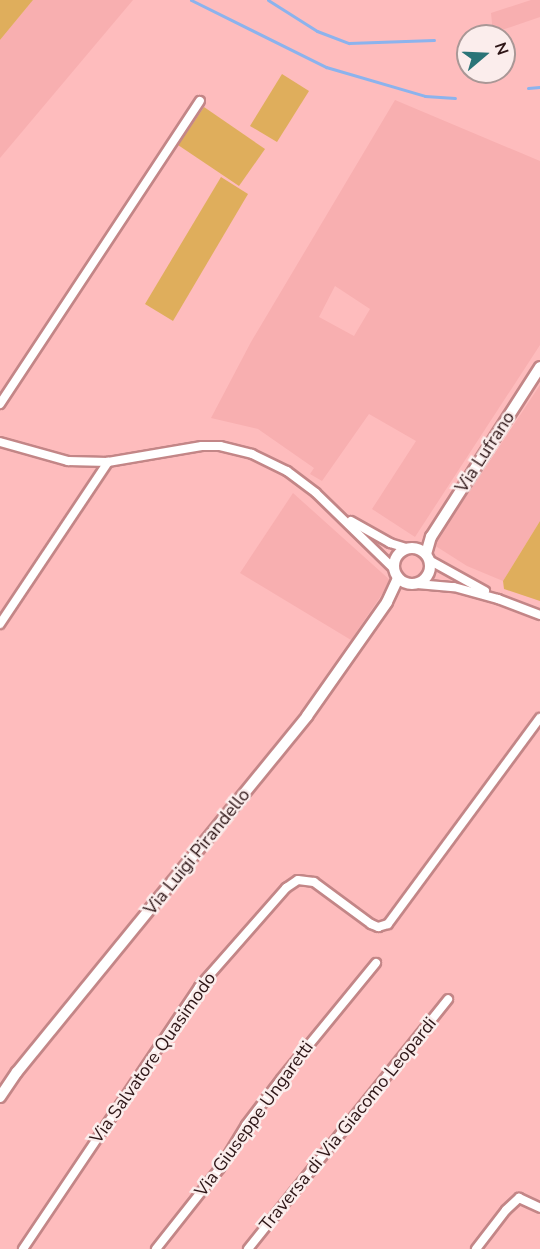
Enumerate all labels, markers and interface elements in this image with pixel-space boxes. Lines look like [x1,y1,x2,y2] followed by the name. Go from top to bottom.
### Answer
[456,24,516,84] north arrow
[489,40,513,58] text: N
[451,407,519,497] street label: Via Lufrano
[139,784,255,920] street label: Via Luigi Pirandello
[86,968,220,1148] street label: Via Salvatore Quasimodo
[255,1013,441,1235] street label: Traversa di Via Giacomo Leopardi
[190,1037,318,1201] street label: Via Giuseppe Ungaretti

